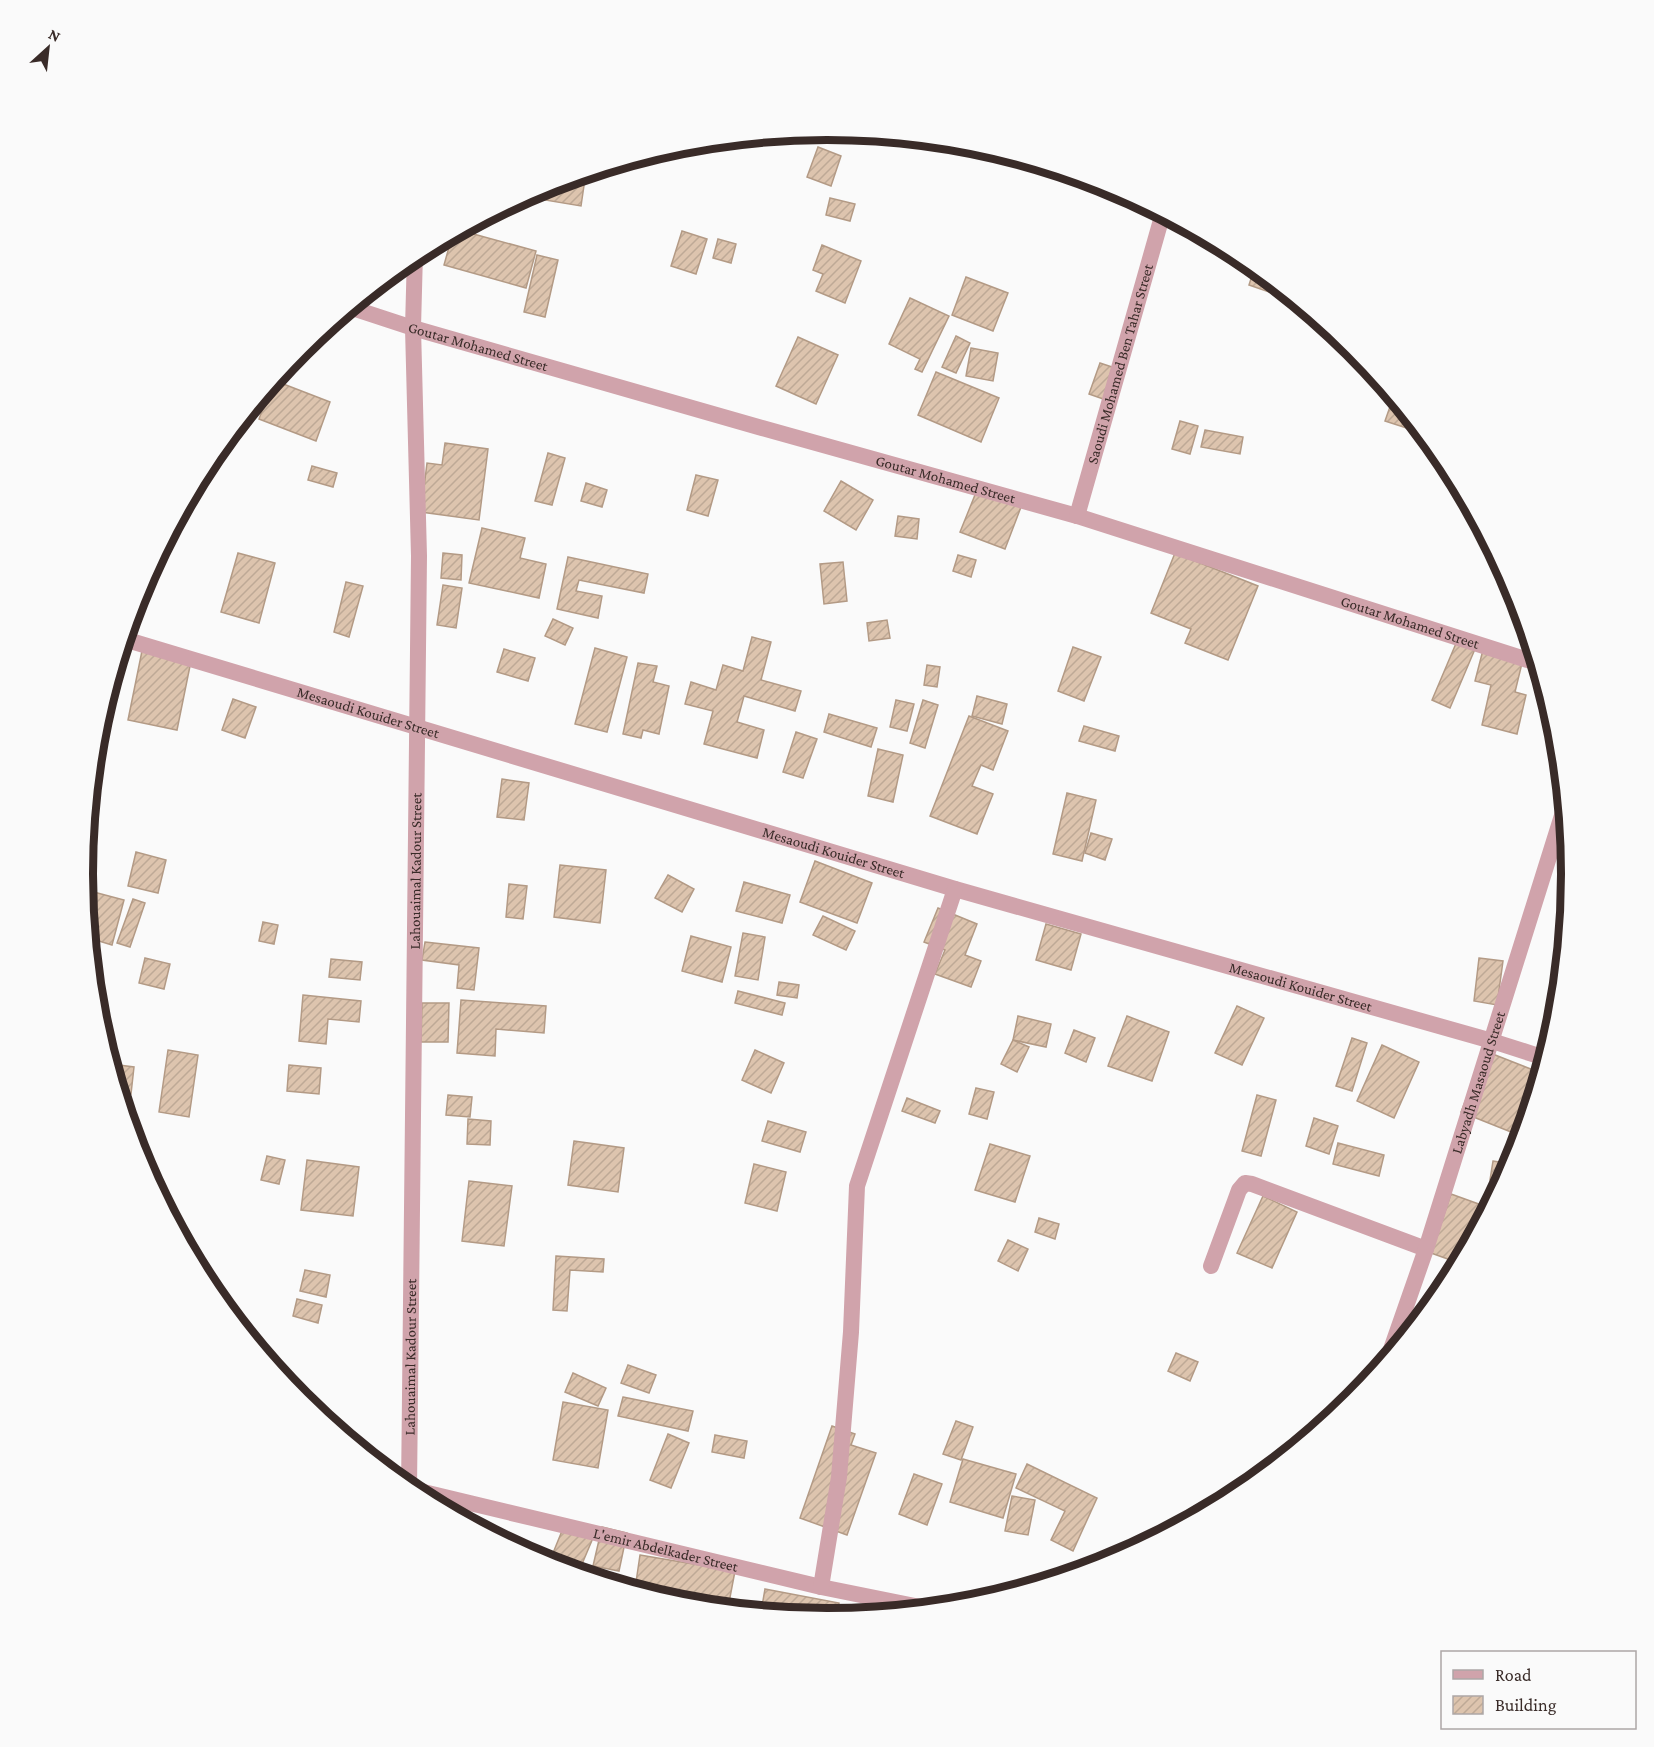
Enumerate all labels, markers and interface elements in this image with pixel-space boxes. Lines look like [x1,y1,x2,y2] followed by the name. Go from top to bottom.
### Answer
[18,18,78,78] north arrow
[46,25,63,45] text: N
[1084,261,1156,466] street label: Saoudi Mohamed Ben Tahar Street
[406,319,551,374] street label: Goutar Mohamed Street
[874,452,1018,507] street label: Goutar Mohamed Street
[1339,593,1482,652] street label: Goutar Mohamed Street
[295,684,442,742] street label: Mesaoudi Kouider Street
[407,792,424,949] street label: Lahouaimal Kadour Street
[761,824,908,882] street label: Mesaoudi Kouider Street
[1227,959,1375,1015] street label: Mesaoudi Kouider Street
[1448,1008,1508,1156] street label: Labyadh Masaoud Street
[402,1278,419,1435] street label: Lahouaimal Kadour Street
[592,1525,741,1575] street label: L'emir Abdelkader Street
[1441,1651,1636,1729] legend
[1495,1665,1532,1685] text: Road
[1495,1695,1557,1715] text: Building

